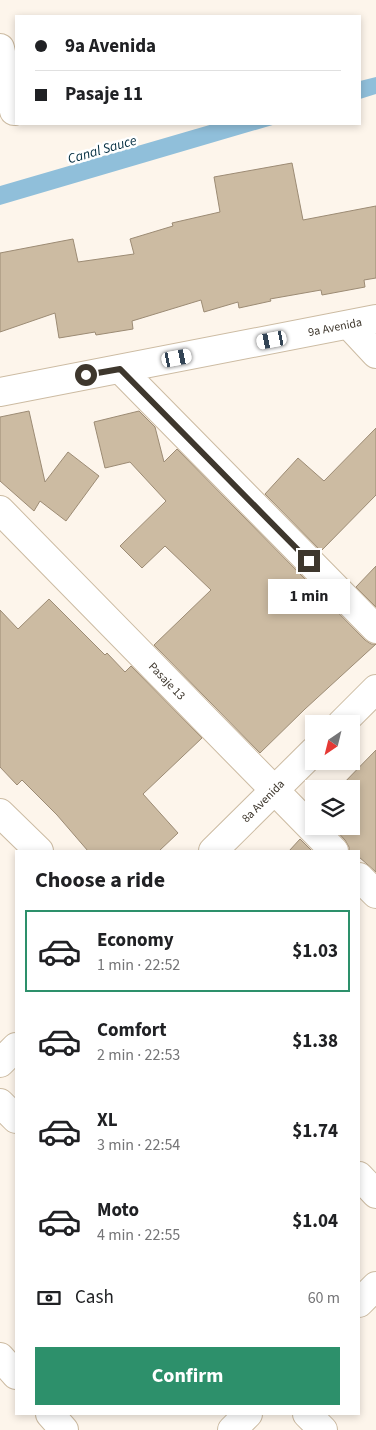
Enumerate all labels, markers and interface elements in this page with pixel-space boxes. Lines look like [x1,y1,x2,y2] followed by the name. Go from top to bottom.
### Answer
[65,33,156,60] text: 9a Avenida
[65,81,143,108] text: Pasaje 11
[65,131,139,169] water label: Canal Sauce
[307,314,364,341] street label: 9a Avenida
[255,330,288,350] car
[160,348,193,368] car
[75,364,97,386] route start
[298,550,320,572] route end
[268,578,350,614] callout: 1 min
[290,585,328,607] text: 1 min
[144,659,189,704] street label: Pasaje 13
[305,715,360,770] north arrow
[305,715,360,835] map controls
[238,776,289,827] street label: 8a Avenida
[305,780,360,835] button: layers
[35,864,165,896] text: Choose a ride
[97,927,174,954] text: Economy
[37,929,82,974] icon: car
[292,938,338,965] text: $1.03
[97,954,180,976] text: 1 min · 22:52
[97,1017,167,1044] text: Comfort
[37,1019,82,1064] icon: car
[292,1028,338,1055] text: $1.38
[97,1044,180,1066] text: 2 min · 22:53
[97,1107,118,1134] text: XL
[37,1109,82,1154] icon: car
[292,1118,338,1145] text: $1.74
[97,1134,180,1156] text: 3 min · 22:54
[97,1197,139,1224] text: Moto
[37,1199,82,1244] icon: car
[292,1208,338,1235] text: $1.04
[97,1224,180,1246] text: 4 min · 22:55
[35,1284,63,1312] icon: cash
[75,1284,114,1311] text: Cash
[308,1287,340,1309] text: 60 m
[35,1347,340,1405] button: Confirm

